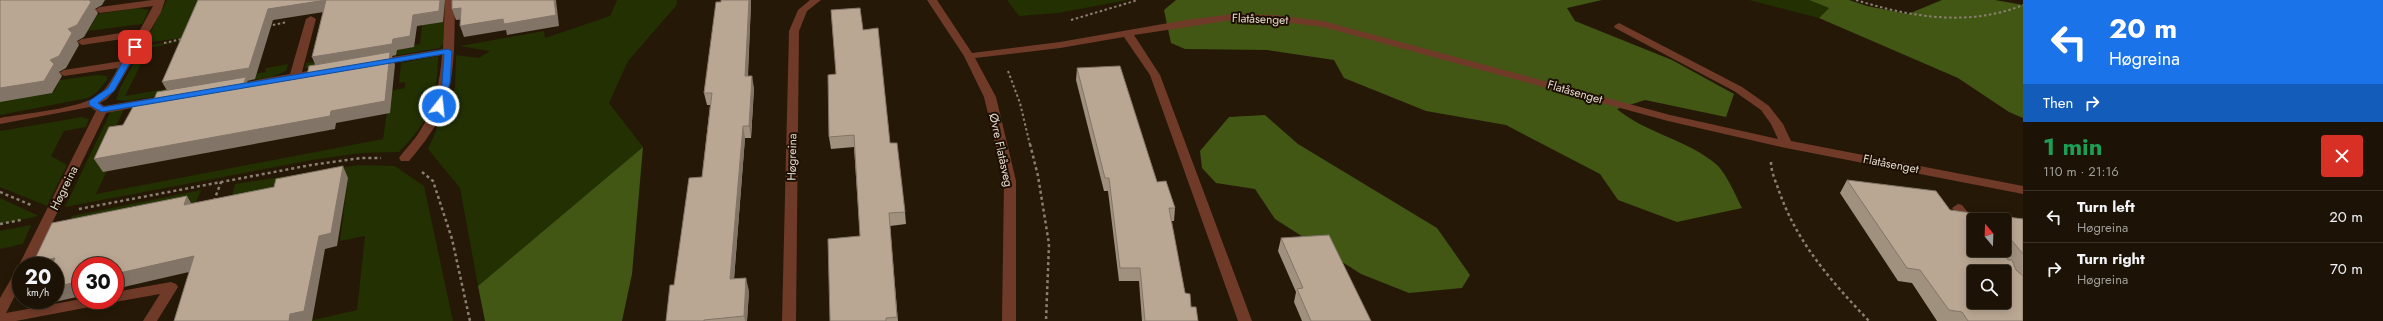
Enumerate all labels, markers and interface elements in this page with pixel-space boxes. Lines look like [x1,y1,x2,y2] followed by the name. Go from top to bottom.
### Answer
[2109,8,2177,49] text: 20 m
[1231,9,1289,29] street label: Flatåsenget
[2043,16,2095,68] icon: left
[118,30,152,64] pin
[124,36,146,58] icon: arrive
[2109,46,2180,72] text: Høgreina
[1545,76,1605,108] street label: Flatåsenget
[418,85,460,127] position arrow
[2043,92,2073,114] text: Then
[2081,92,2103,114] icon: right
[984,112,1018,188] street label: Øvre Flatåsveg
[2043,129,2103,164] text: 1 min
[783,133,801,181] street label: Høgreina
[2321,135,2363,177] button: close
[1862,150,1921,178] street label: Flatåsenget
[2043,162,2119,181] text: 110 m · 21:16
[46,163,83,213] street label: Høgreina
[2077,196,2135,218] text: Turn left
[2043,206,2065,228] icon: left
[2329,206,2363,228] text: 20 m
[1967,213,2011,257] north arrow
[1967,213,2011,309] map controls
[2077,218,2128,237] text: Høgreina
[2077,248,2145,270] text: Turn right
[72,257,124,309] speed limit sign: 30
[2043,258,2065,280] icon: right
[2330,258,2363,280] text: 70 m
[25,263,51,292] text: 20
[1967,265,2011,309] button: search
[2077,270,2128,289] text: Høgreina
[27,285,49,300] text: km/h

